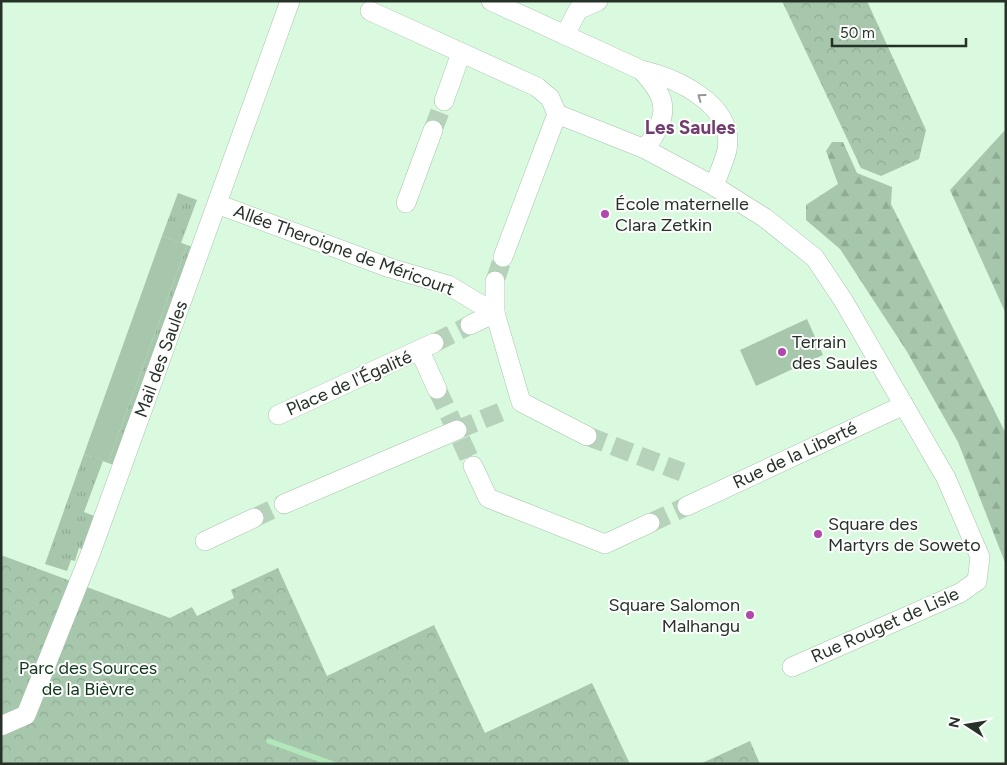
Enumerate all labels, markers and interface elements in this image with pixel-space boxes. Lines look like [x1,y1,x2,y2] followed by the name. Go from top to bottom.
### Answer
[832,15,966,47] scale bar
[840,24,875,42] text: 50 m
[697,94,707,103] one-way arrow
[645,116,735,139] district label: Les Saules
[615,193,749,236] place label: École maternelle Clara Zetkin
[231,200,457,300] street label: Allée Theroigne de Méricourt
[599,208,611,220] marker: École maternelle Clara Zetkin
[130,298,192,420] street label: Mail des Saules
[792,331,878,374] place label: Terrain des Saules
[283,345,415,421] street label: Place de l'Égalité
[776,346,788,358] marker: Terrain des Saules
[729,417,861,493] street label: Rue de la Liberté
[828,513,981,556] place label: Square des Martyrs de Soweto
[812,528,824,540] marker: Square des Martyrs de Soweto
[808,582,962,667] street label: Rue Rouget de Lisle
[609,594,740,637] place label: Square Salomon Malhangu
[744,609,756,621] marker: Square Salomon Malhangu
[19,657,157,700] park label: Parc des Sources de la Bièvre
[942,700,992,750] north arrow
[945,715,964,729] text: N

